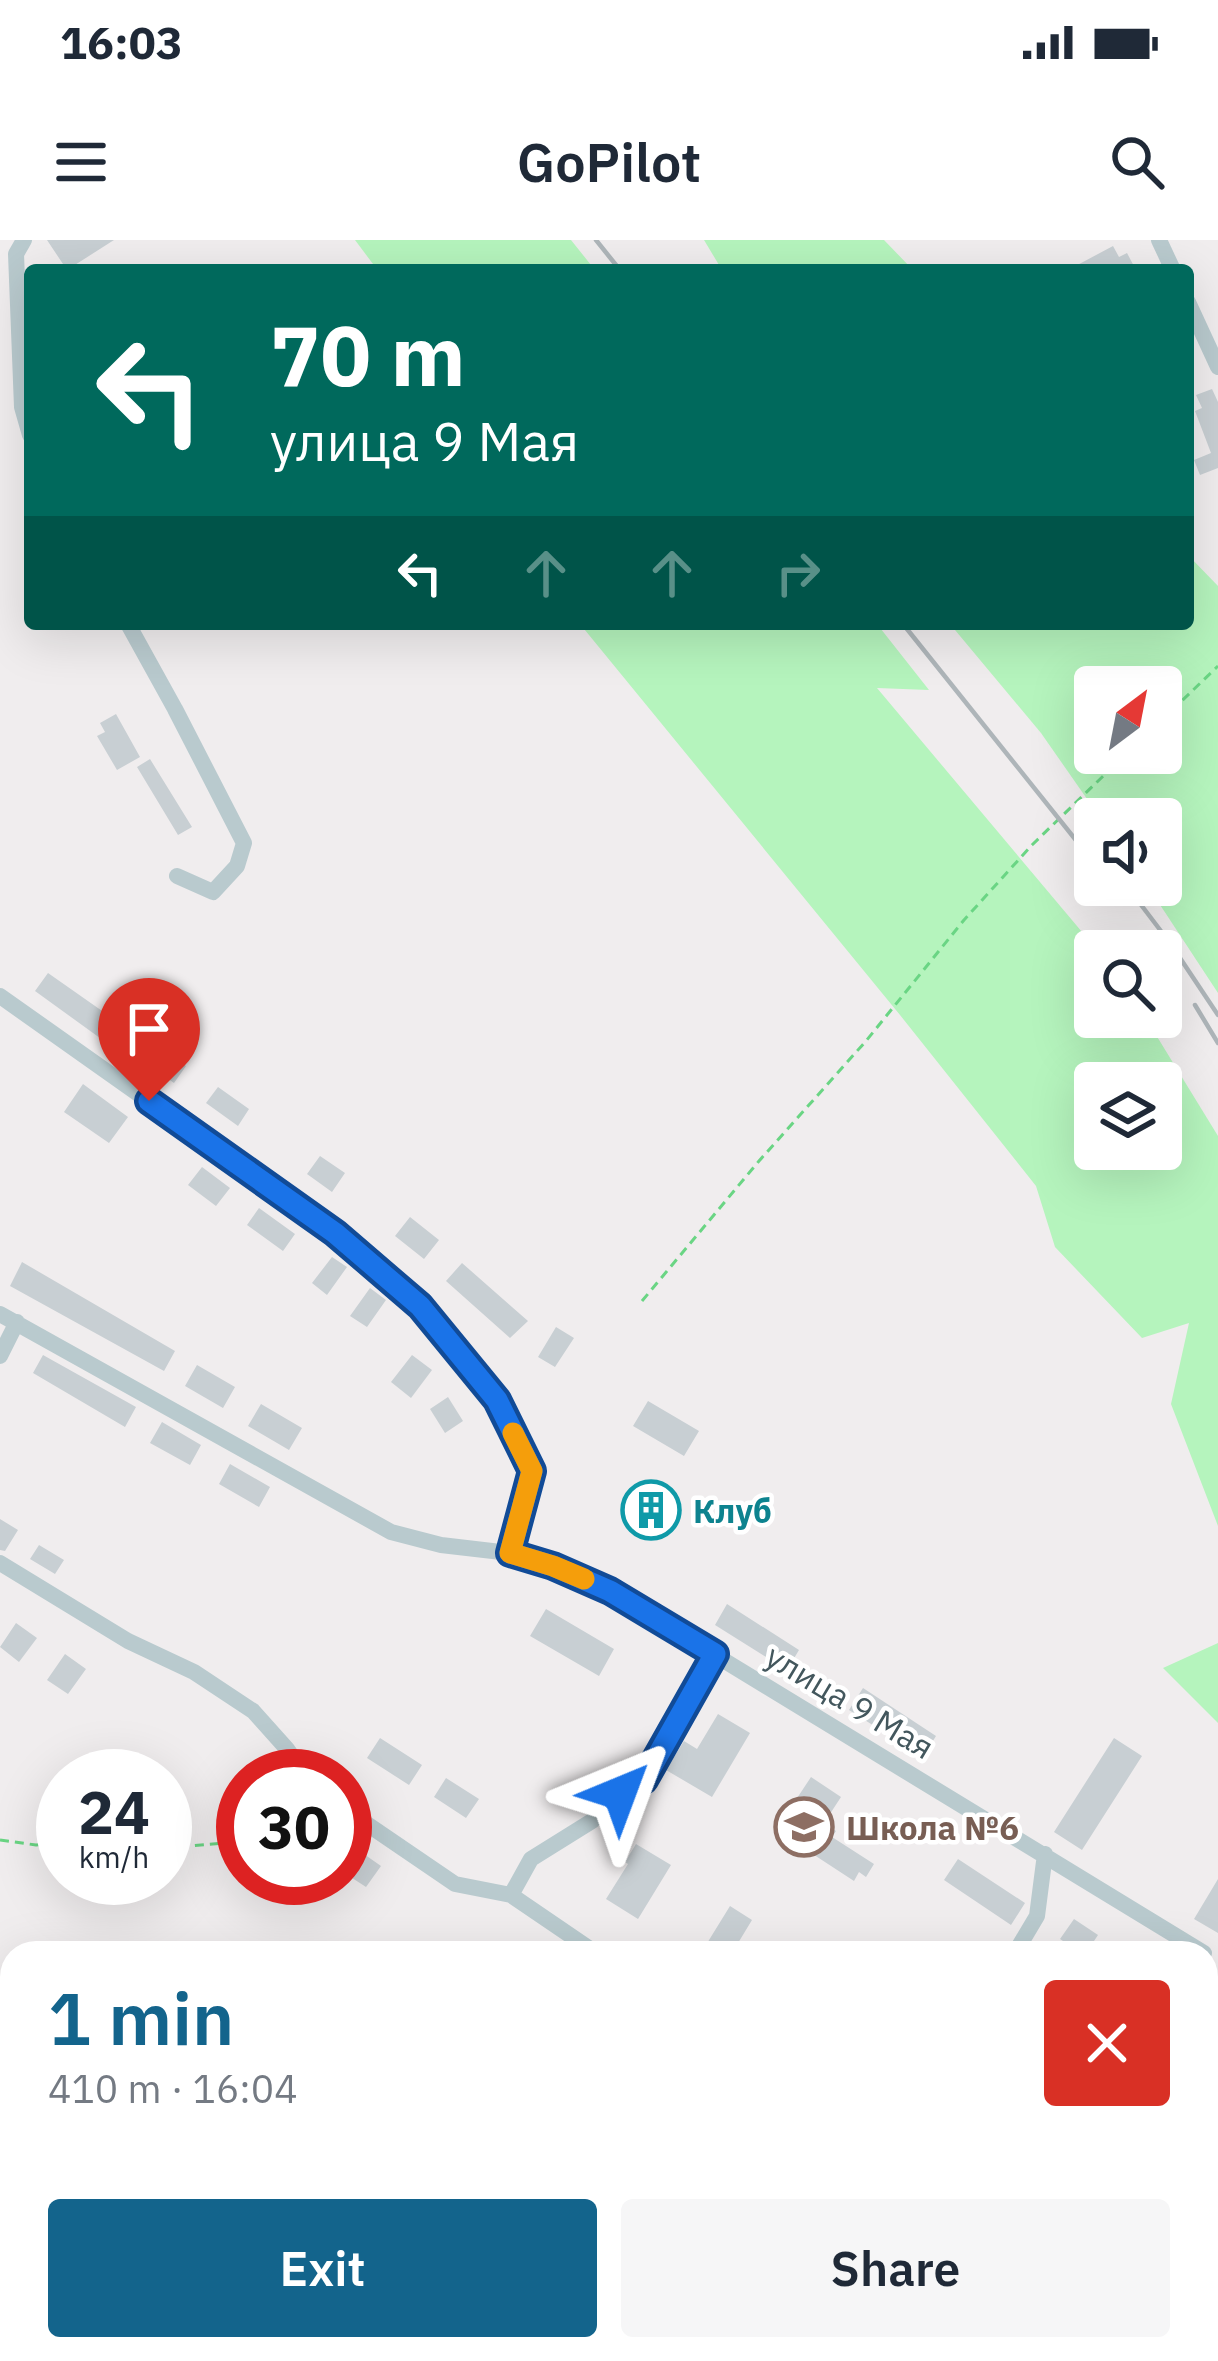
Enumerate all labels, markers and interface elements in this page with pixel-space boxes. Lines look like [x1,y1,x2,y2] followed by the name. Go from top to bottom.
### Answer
[60,13,183,71] text: 16:03
[517,127,701,197] text: GoPilot
[48,129,114,195] icon: menu
[1104,129,1170,195] icon: search
[270,300,466,409] text: 70 m
[72,312,228,468] icon: left
[270,406,579,476] text: улица 9 Мая
[387,540,453,606] icon: left
[513,540,579,606] icon: ahead
[639,540,705,606] icon: ahead
[765,540,831,606] icon: right
[1074,666,1182,774] north arrow
[1074,666,1182,1170] map controls
[1074,798,1182,906] button: sound
[1074,930,1182,1038] button: search
[98,978,200,1101] pin
[116,996,182,1062] icon: arrive
[1074,1062,1182,1170] button: layers
[620,1479,682,1541] building icon: Клуб
[693,1489,772,1532] place label: Клуб
[758,1634,942,1768] street label: улица 9 Мая
[557,1730,683,1856] position arrow
[216,1749,372,1905] speed limit sign: 30
[78,1772,150,1851] text: 24
[773,1796,835,1858] school or university icon: Школа №6
[846,1806,1019,1849] place label: Школа №6
[79,1837,149,1876] text: km/h
[48,1971,234,2065] text: 1 min
[1044,1980,1170,2106] button: close
[48,2063,298,2114] text: 410 m · 16:04
[48,2199,597,2337] button: Exit
[621,2199,1170,2337] button: Share

